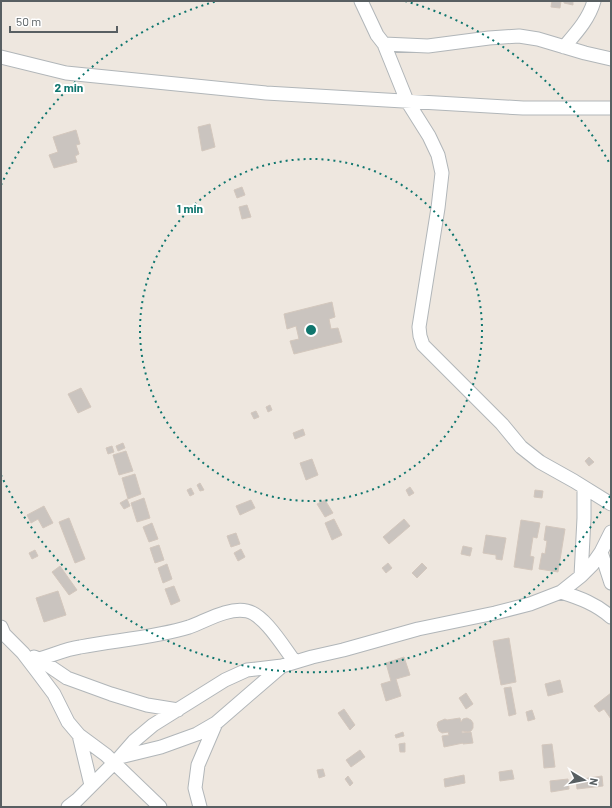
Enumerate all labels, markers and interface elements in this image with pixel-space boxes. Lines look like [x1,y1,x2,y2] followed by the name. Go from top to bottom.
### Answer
[10,8,117,34] scale bar
[16,14,41,28] text: 50 m
[55,80,83,94] text: 2 min
[177,201,203,215] text: 1 min
[304,323,318,337] centre of rings
[564,760,604,800] north arrow
[587,777,601,787] text: N

